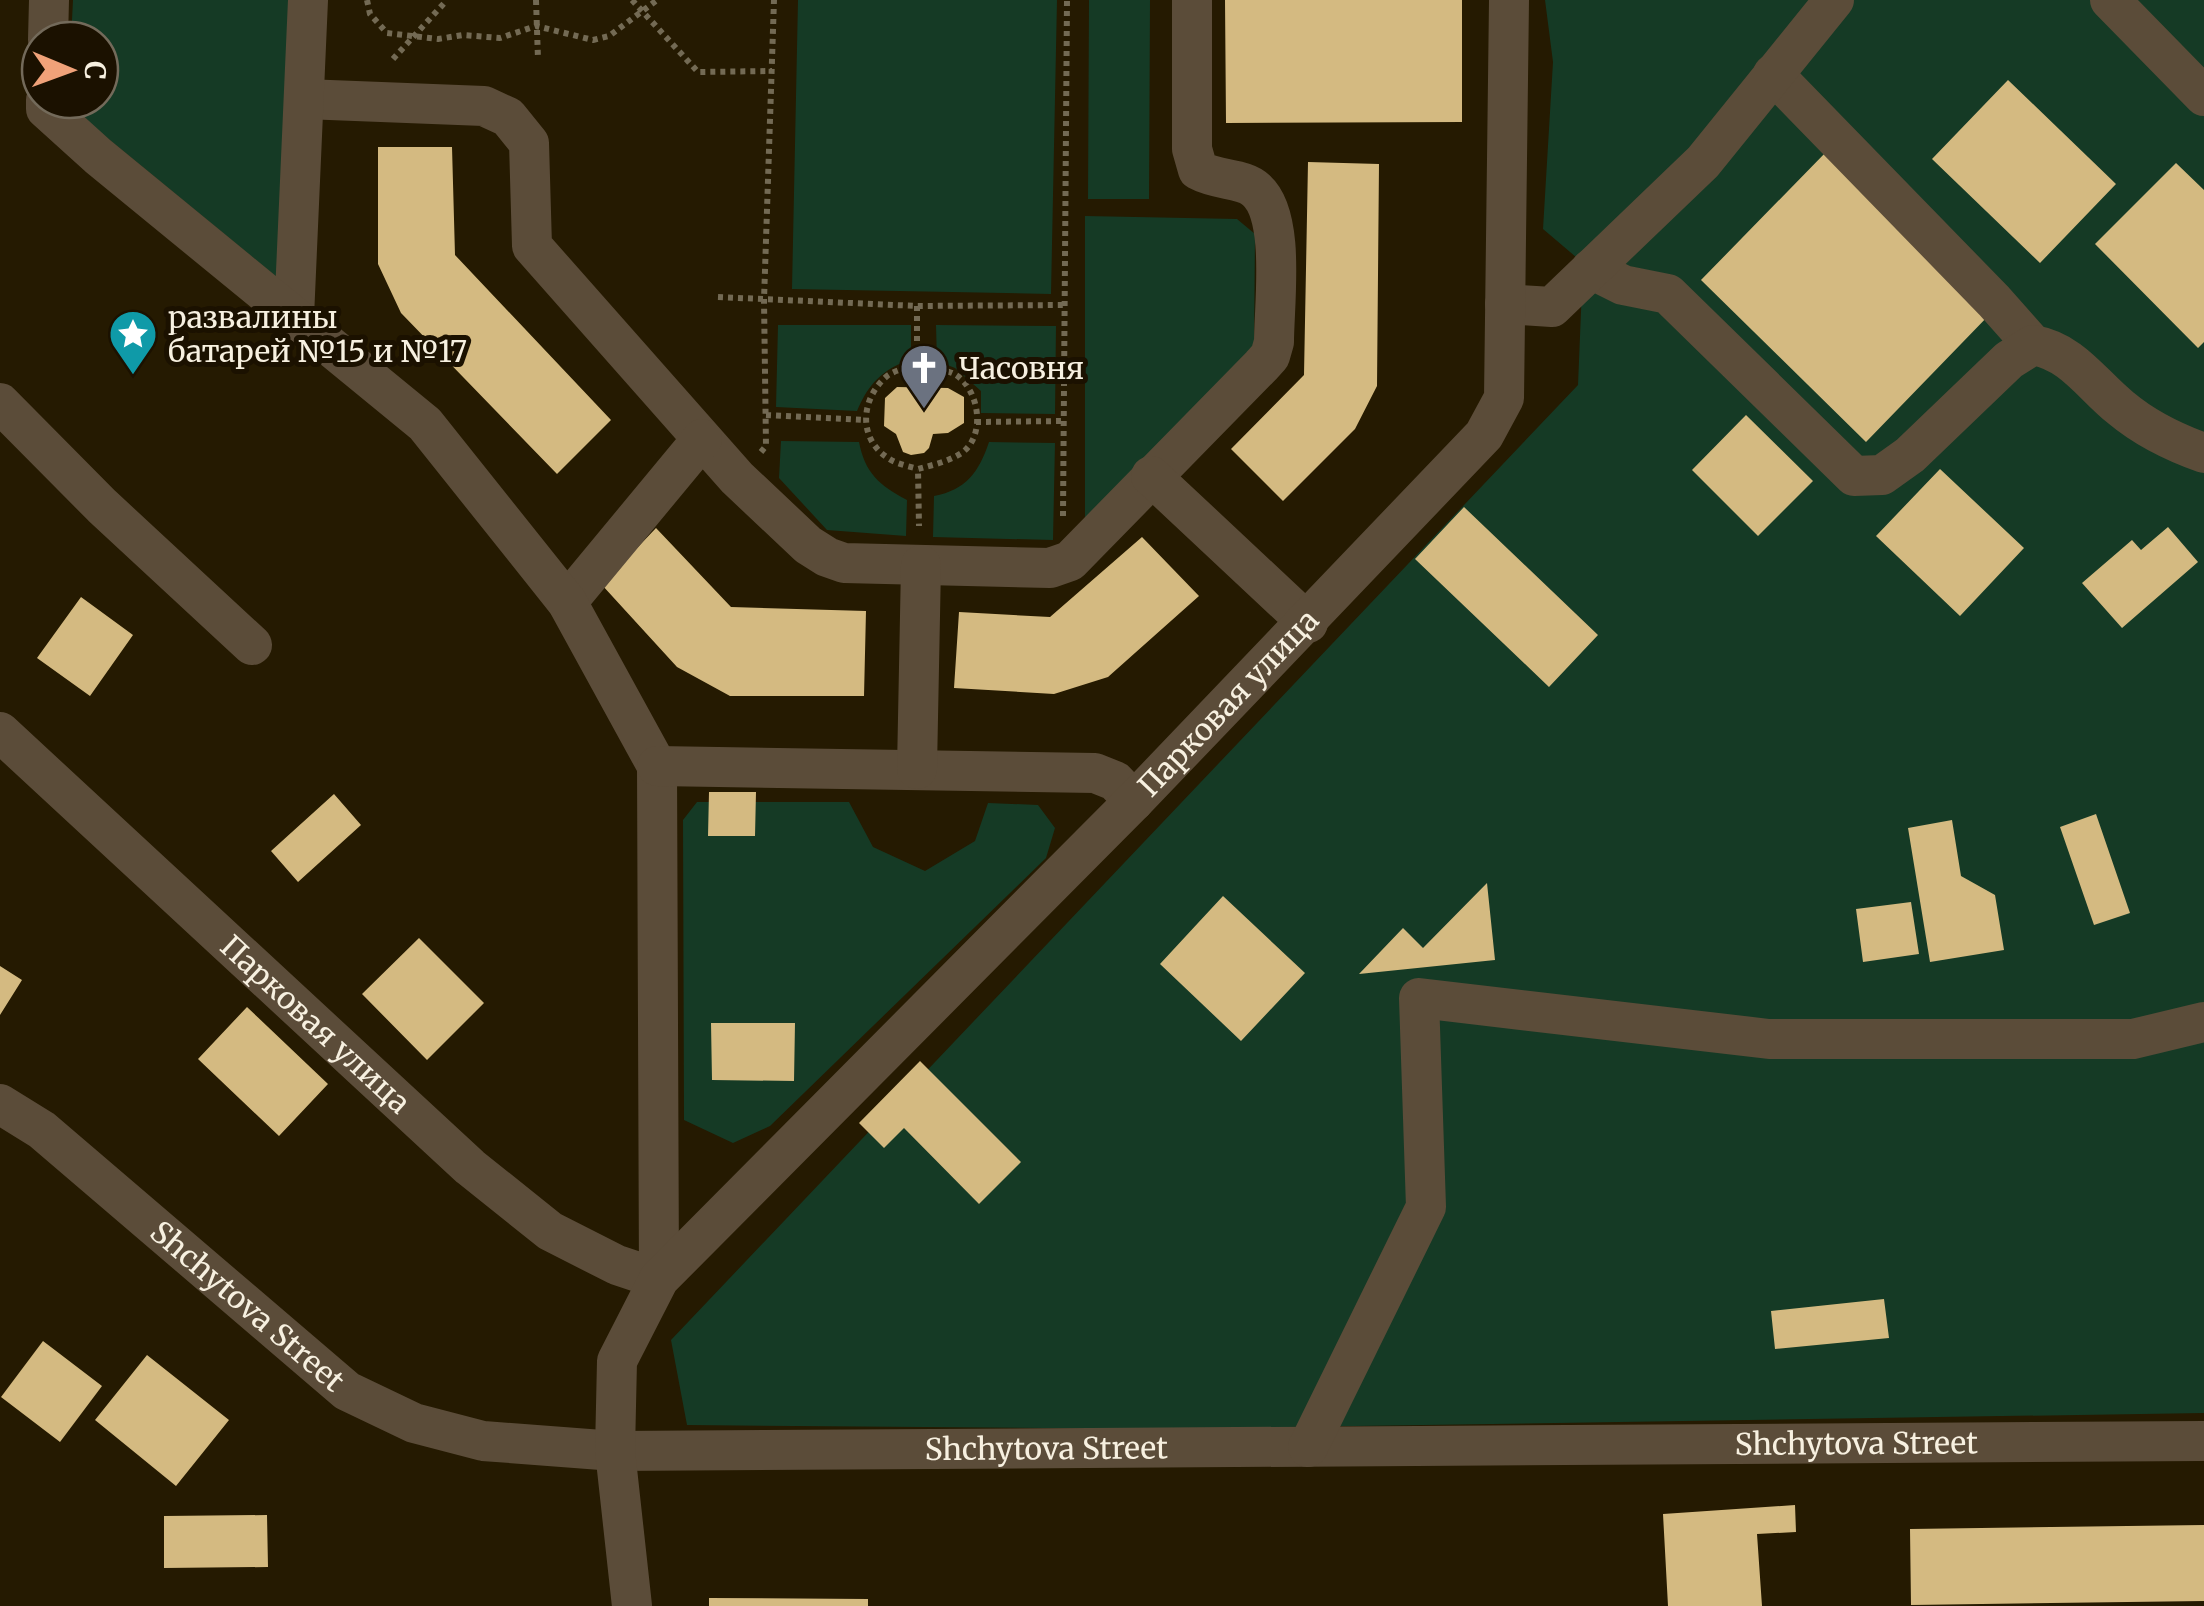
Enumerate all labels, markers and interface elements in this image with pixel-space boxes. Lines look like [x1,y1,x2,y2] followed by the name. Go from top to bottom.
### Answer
[20,20,120,120] north arrow
[77,61,113,80] text: С
[168,298,467,370] place label: развалины батарей №15 и №17
[107,308,159,376] place icon: развалины батарей №15 и №17
[898,342,950,410] church icon: Часовня
[959,349,1084,387] place label: Часовня
[1130,601,1326,804] street label: Парковая улица
[213,927,418,1121] street label: Парковая улица
[143,1212,353,1400] street label: Shchytova Street
[1734,1423,1978,1463] street label: Shchytova Street
[924,1429,1168,1468] street label: Shchytova Street

